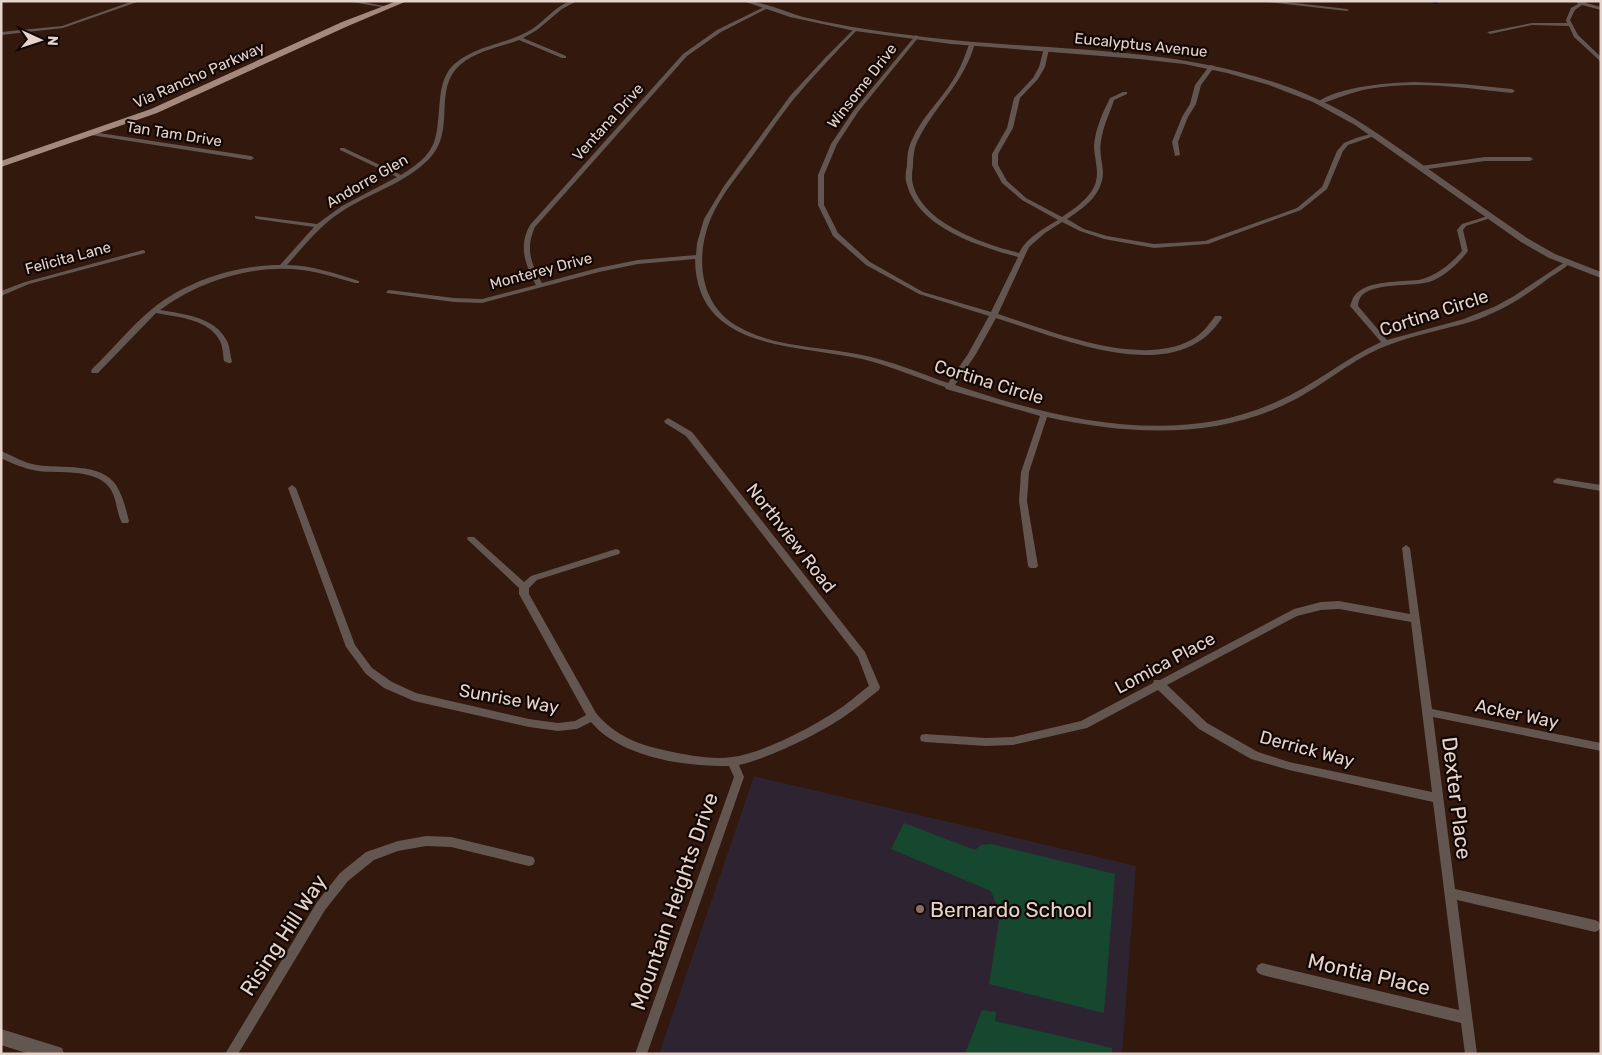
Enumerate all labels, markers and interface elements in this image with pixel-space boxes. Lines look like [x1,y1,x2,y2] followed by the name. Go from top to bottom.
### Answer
[15,15,65,65] north arrow
[1074,29,1208,61] street label: Eucalyptus Avenue
[44,35,61,46] text: N
[131,38,267,112] street label: Via Rancho Parkway
[823,40,901,132] street label: Winsome Drive
[569,80,647,164] street label: Ventana Drive
[125,118,223,150] street label: Tan Tam Drive
[323,150,411,212] street label: Andorre Glen
[23,238,113,278] street label: Felicita Lane
[488,249,594,293] street label: Monterey Drive
[1377,285,1491,341] street label: Cortina Circle
[932,355,1046,409] street label: Cortina Circle
[741,479,841,597] street label: Northview Road
[1111,627,1219,699] street label: Lomica Place
[457,679,561,719] street label: Sunrise Way
[1473,694,1561,734] street label: Acker Way
[1257,726,1357,772] street label: Derrick Way
[1437,735,1477,861] street label: Dexter Place
[625,789,723,1013] street label: Mountain Heights Drive
[235,869,332,1000] street label: Rising Hill Way
[930,897,1092,922] place label: Bernardo School
[914,903,926,915] marker: Bernardo School
[1305,948,1433,1000] street label: Montia Place

